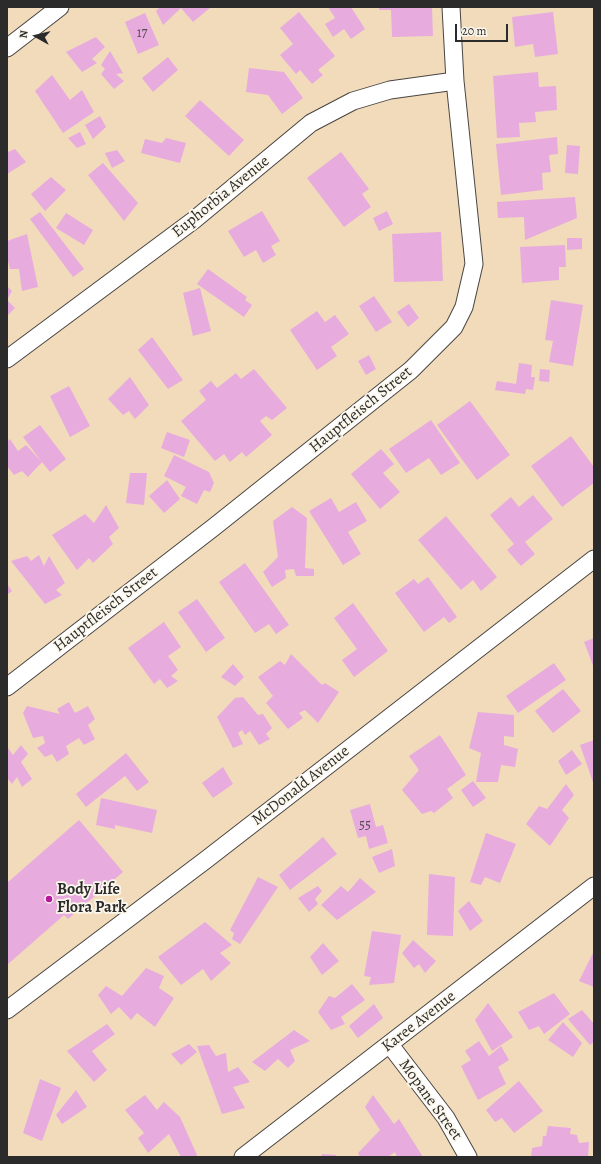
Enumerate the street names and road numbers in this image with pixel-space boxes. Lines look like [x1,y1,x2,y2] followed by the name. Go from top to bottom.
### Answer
[168,152,274,242] street label: Euphorbia Avenue
[306,363,416,457] street label: Hauptfleisch Street
[50,563,162,657] street label: Hauptfleisch Street
[248,742,354,830] street label: McDonald Avenue
[378,987,460,1057] street label: Karee Avenue
[394,1056,466,1144] street label: Mopane Street

